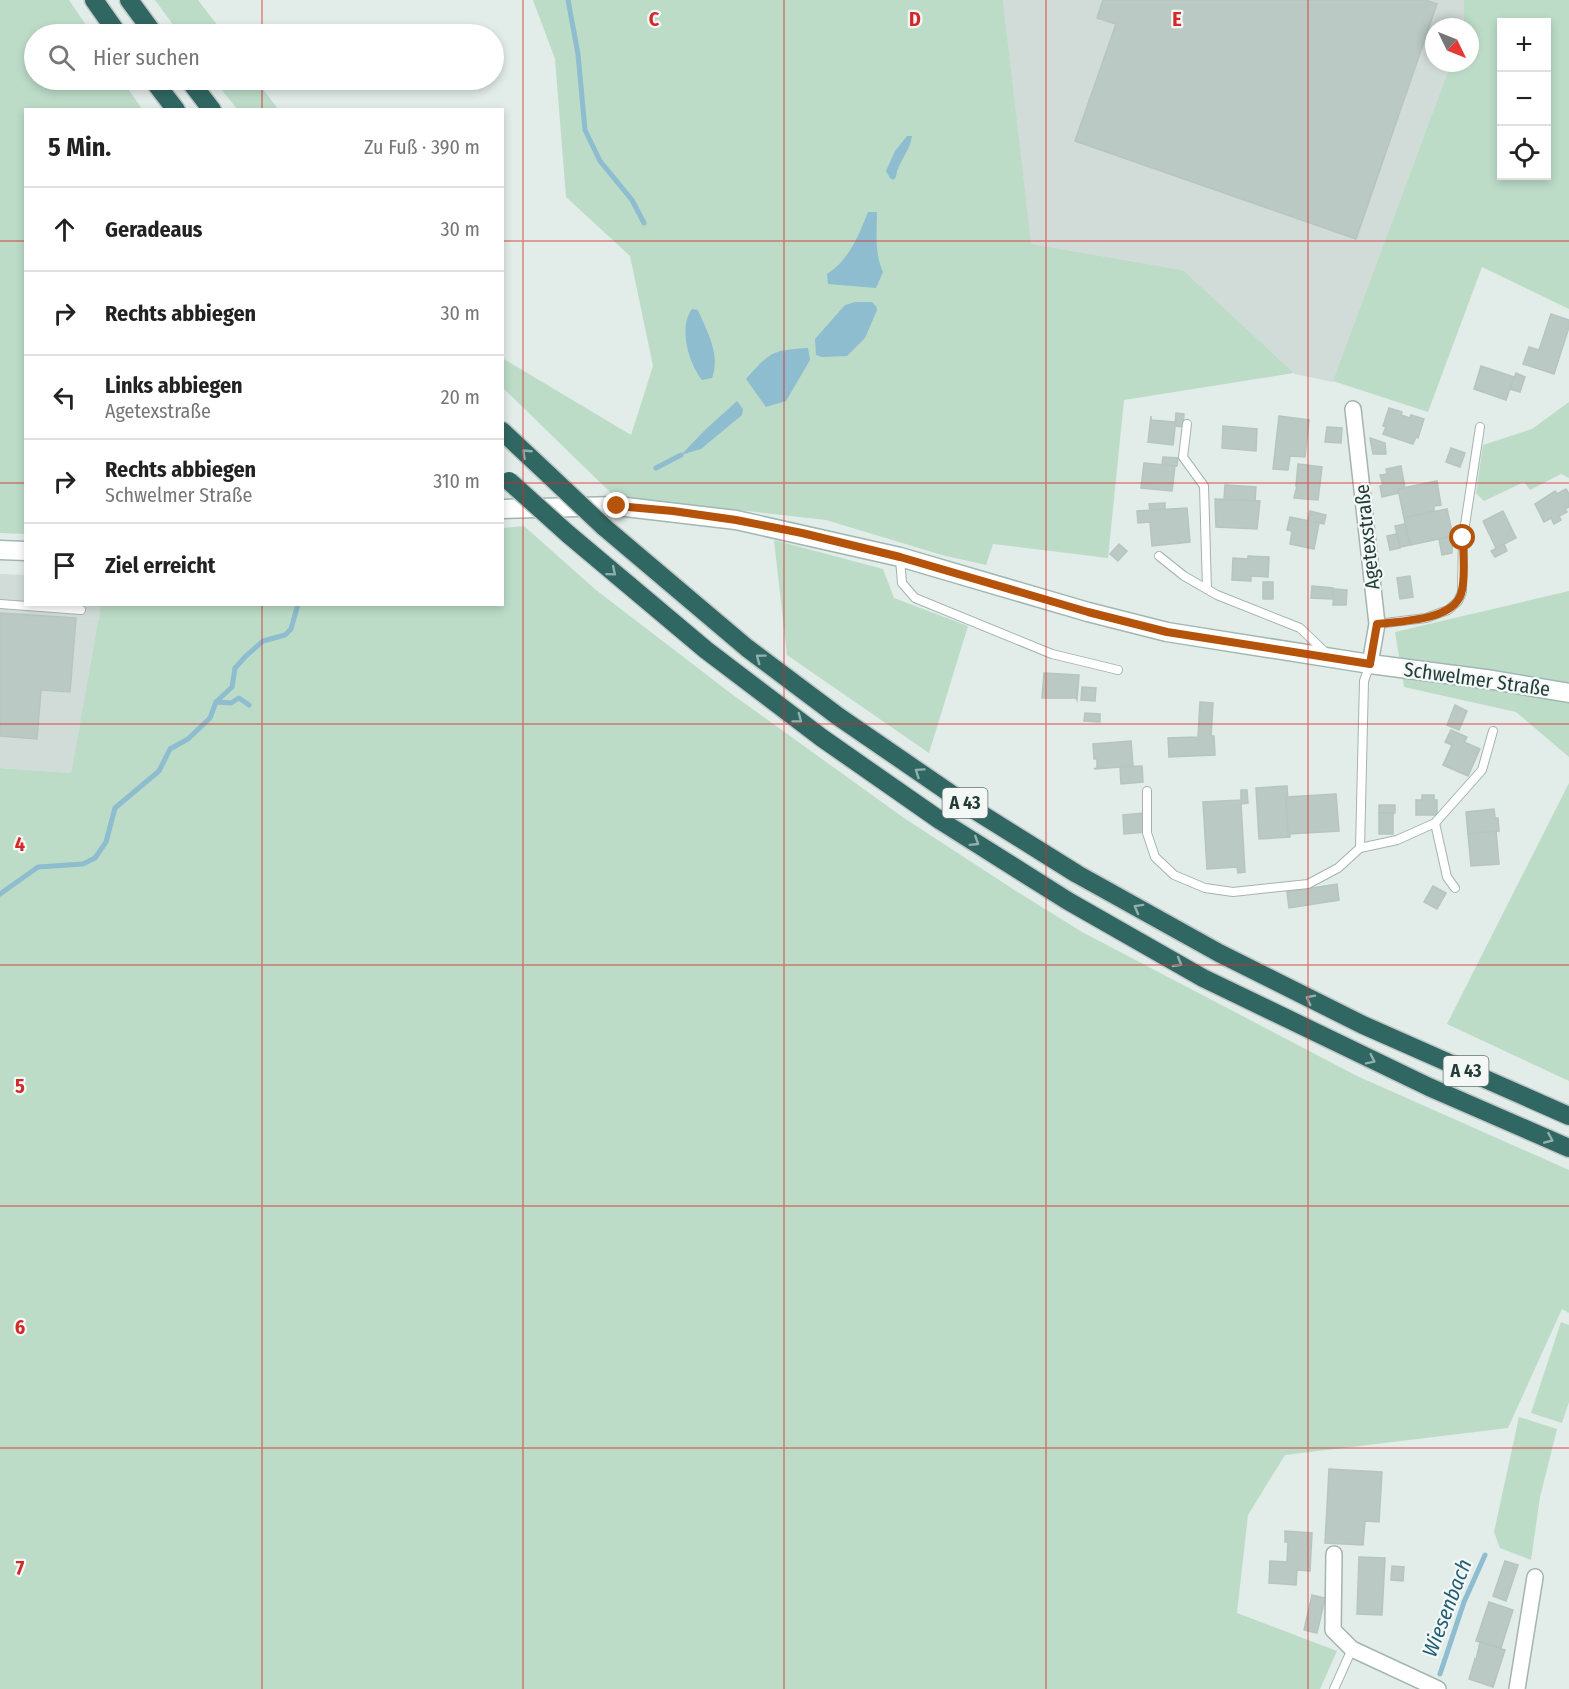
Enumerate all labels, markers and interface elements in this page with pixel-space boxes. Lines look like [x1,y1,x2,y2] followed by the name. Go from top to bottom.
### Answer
[649,7,660,31] text: C
[909,7,921,31] text: D
[1172,7,1182,31] text: E
[1425,18,1479,72] north arrow
[1497,18,1551,180] map controls
[1497,18,1551,72] button: +
[24,24,504,90] search box
[45,41,78,74] icon: search
[93,44,200,71] text: Hier suchen
[1497,72,1551,126] button: −
[1497,126,1551,180] button: locate
[48,132,111,163] text: 5 Min.
[364,135,480,159] text: Zu Fuß · 390 m
[48,213,81,246] icon: ahead
[105,216,202,243] text: Geradeaus
[440,217,480,241] text: 30 m
[48,297,81,330] icon: right
[105,300,256,327] text: Rechts abbiegen
[440,301,480,325] text: 30 m
[105,372,243,399] text: Links abbiegen
[48,381,81,414] icon: left
[441,385,480,409] text: 20 m
[105,399,211,423] text: Agetexstraße
[523,449,533,460] one-way arrow
[105,456,256,483] text: Rechts abbiegen
[48,465,81,498] icon: right
[433,469,480,493] text: 310 m
[105,483,252,507] text: Schwelmer Straße
[1350,483,1384,591] street label: Agetexstraße
[603,492,629,518] route end
[1449,524,1475,550] route start
[48,549,81,582] icon: arrive
[105,552,216,579] text: Ziel erreicht
[605,565,616,576] one-way arrow
[756,654,767,665] one-way arrow
[1402,657,1552,701] street label: Schwelmer Straße
[791,712,802,723] one-way arrow
[915,768,926,779] one-way arrow
[942,788,988,818] road number: A 43
[15,832,25,856] text: 4
[968,835,979,846] one-way arrow
[1134,904,1144,915] one-way arrow
[1172,956,1182,968] one-way arrow
[1306,995,1317,1006] one-way arrow
[1365,1052,1376,1064] one-way arrow
[1444,1056,1488,1086] road number: A 43
[15,1074,25,1098] text: 5
[1543,1132,1554,1144] one-way arrow
[15,1315,25,1339] text: 6
[1416,1555,1478,1661] water label: Wiesenbach
[16,1556,25,1580] text: 7

